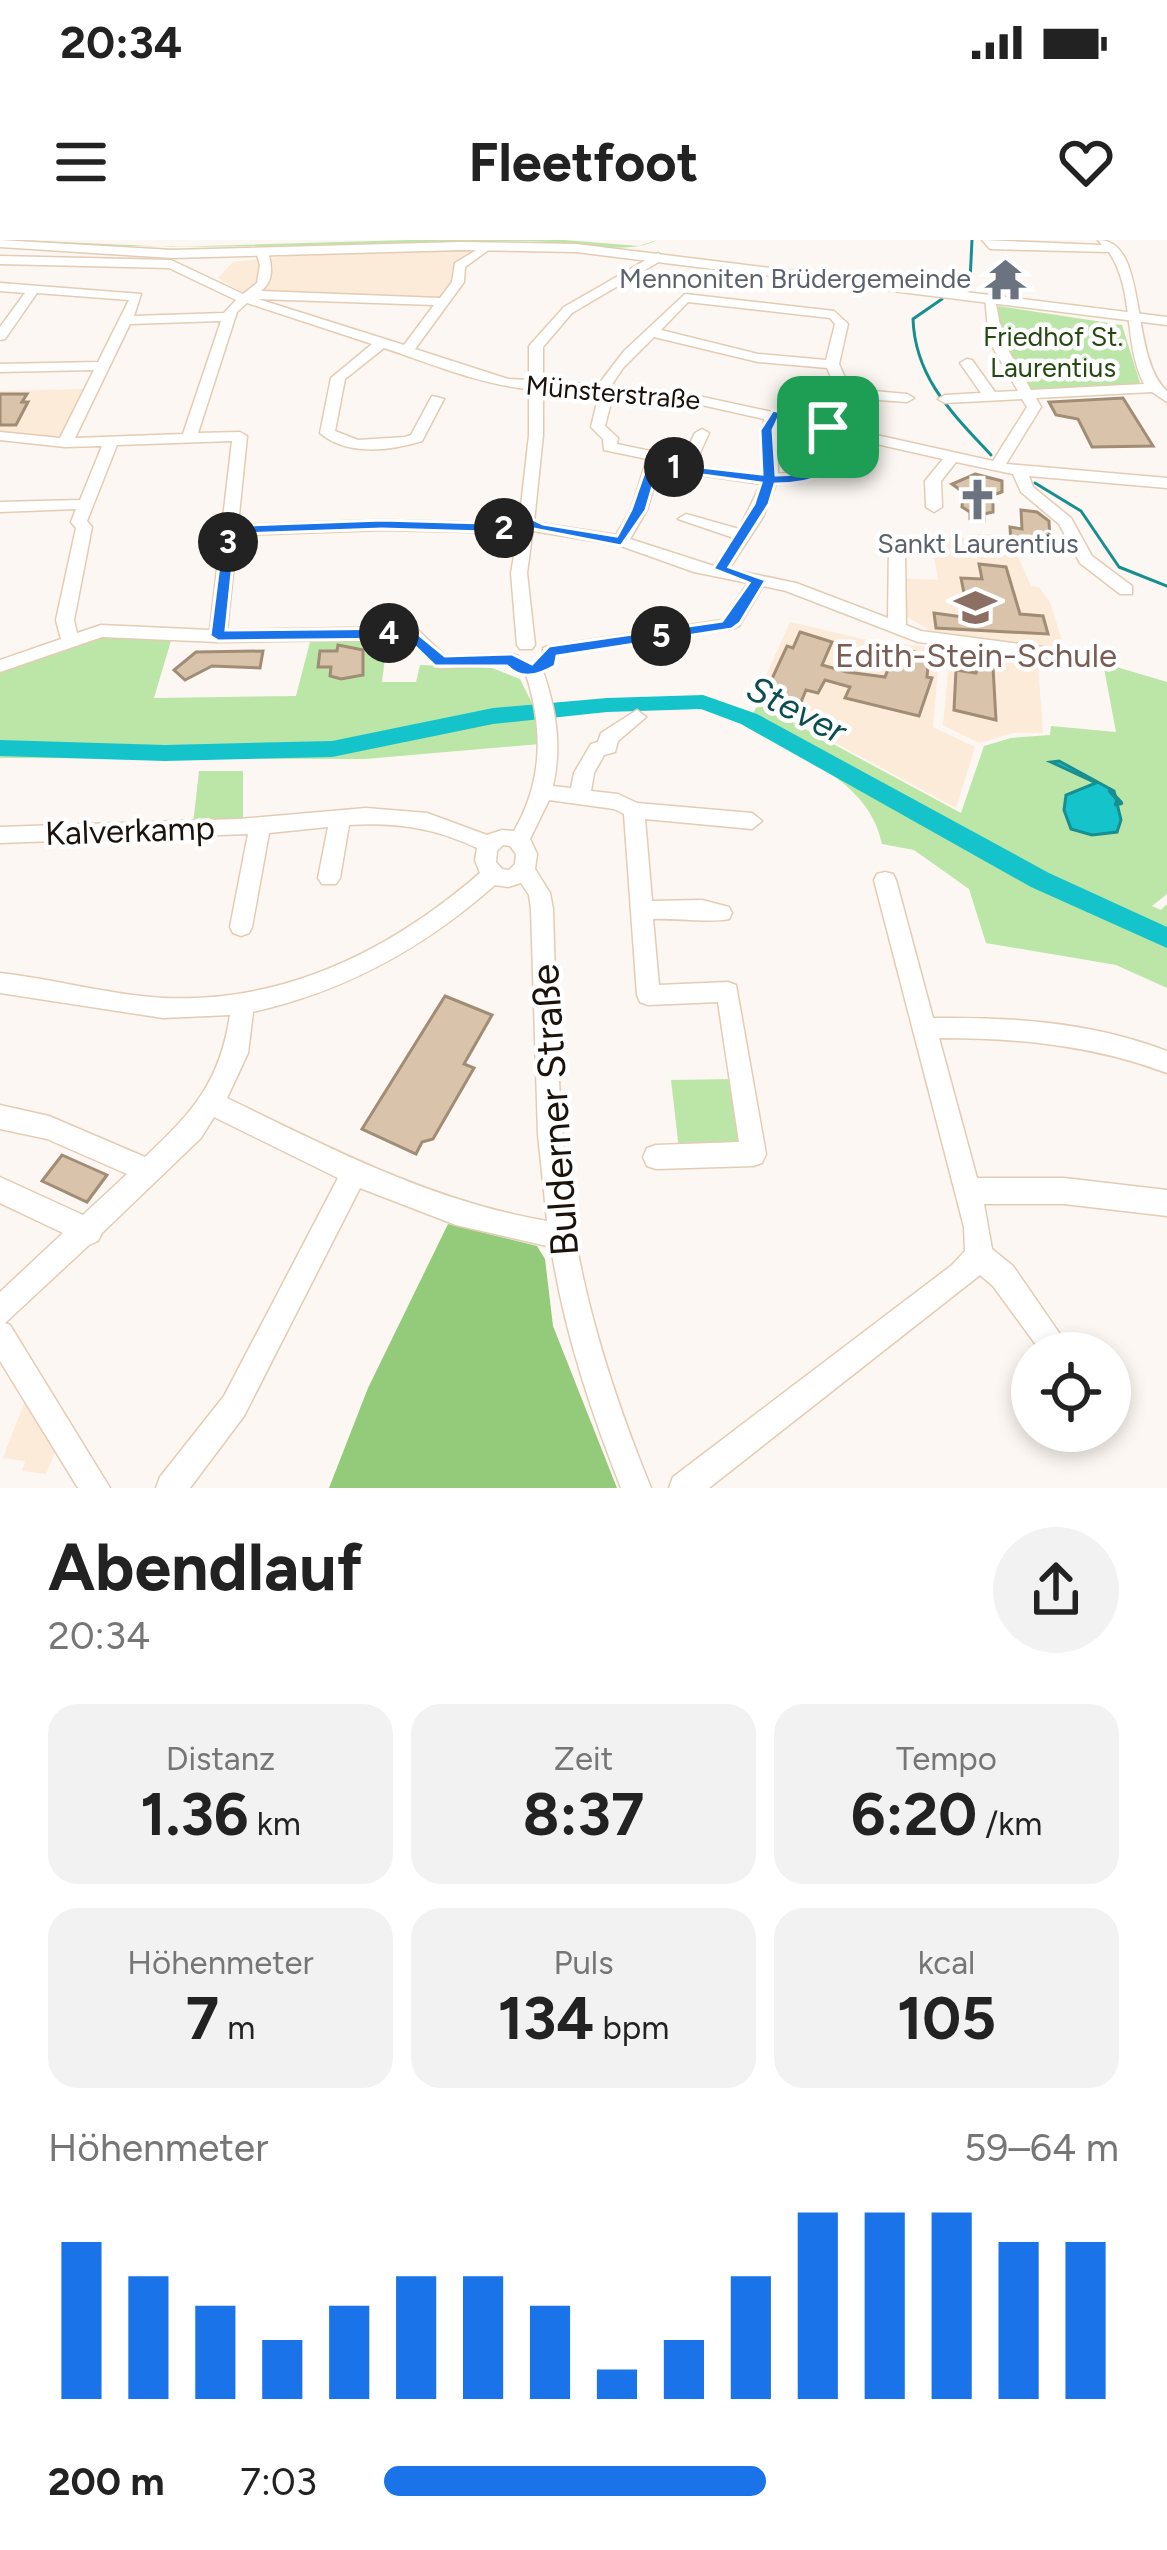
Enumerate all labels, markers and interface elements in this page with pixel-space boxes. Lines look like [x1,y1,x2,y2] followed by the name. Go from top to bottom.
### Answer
[60,15,182,69] text: 20:34
[48,129,114,195] icon: menu
[1053,129,1119,195] icon: heart
[469,130,698,195] text: Fleetfoot
[982,256,1028,302] temple icon: Mennoniten Brüdergemeinde
[619,262,971,295] place label: Mennoniten Brüdergemeinde
[983,320,1123,384] park label: Friedhof St. Laurentius
[524,368,702,417] street label: Münsterstraße
[777,376,879,478] pin
[795,394,861,460] icon: arrive
[644,437,704,497] pin: 1
[667,447,681,486] text: 1
[955,477,1001,523] church icon: Sankt Laurentius
[474,498,534,558] pin: 2
[494,508,514,547] text: 2
[198,512,258,572] pin: 3
[219,522,237,561] text: 3
[877,527,1079,560] place label: Sankt Laurentius
[953,584,999,630] school or university icon: Edith-Stein-Schule
[359,603,419,663] pin: 4
[631,606,691,666] pin: 5
[379,613,399,652] text: 4
[651,616,671,655] text: 5
[835,636,1117,675] place label: Edith-Stein-Schule
[740,666,855,753] water label: Stever
[44,808,216,853] street label: Kalverkamp
[521,962,588,1257] street label: Bulderner Straße
[1011,1332,1131,1452] map controls
[1011,1332,1131,1452] button: locate
[48,1527,363,1607] text: Abendlauf
[993,1527,1119,1653] button: share
[48,1612,150,1659] text: 20:34
[166,1739,275,1778] text: Distanz
[554,1739,613,1778] text: Zeit
[896,1739,997,1778] text: Tempo
[140,1778,249,1850] text: 1.36
[523,1778,644,1850] text: 8:37
[851,1778,977,1850] text: 6:20
[249,1804,301,1843] text: km
[977,1804,1042,1843] text: /km
[127,1943,314,1982] text: Höhenmeter
[553,1943,614,1982] text: Puls
[918,1943,975,1982] text: kcal
[186,1982,219,2054] text: 7
[498,1982,594,2054] text: 134
[897,1982,996,2054] text: 105
[219,2008,255,2047] text: m
[594,2008,669,2047] text: bpm
[48,2124,268,2171] text: Höhenmeter
[964,2124,1119,2171] text: 59–64 m
[48,2458,164,2505] text: 200 m
[240,2458,317,2505] text: 7:03

